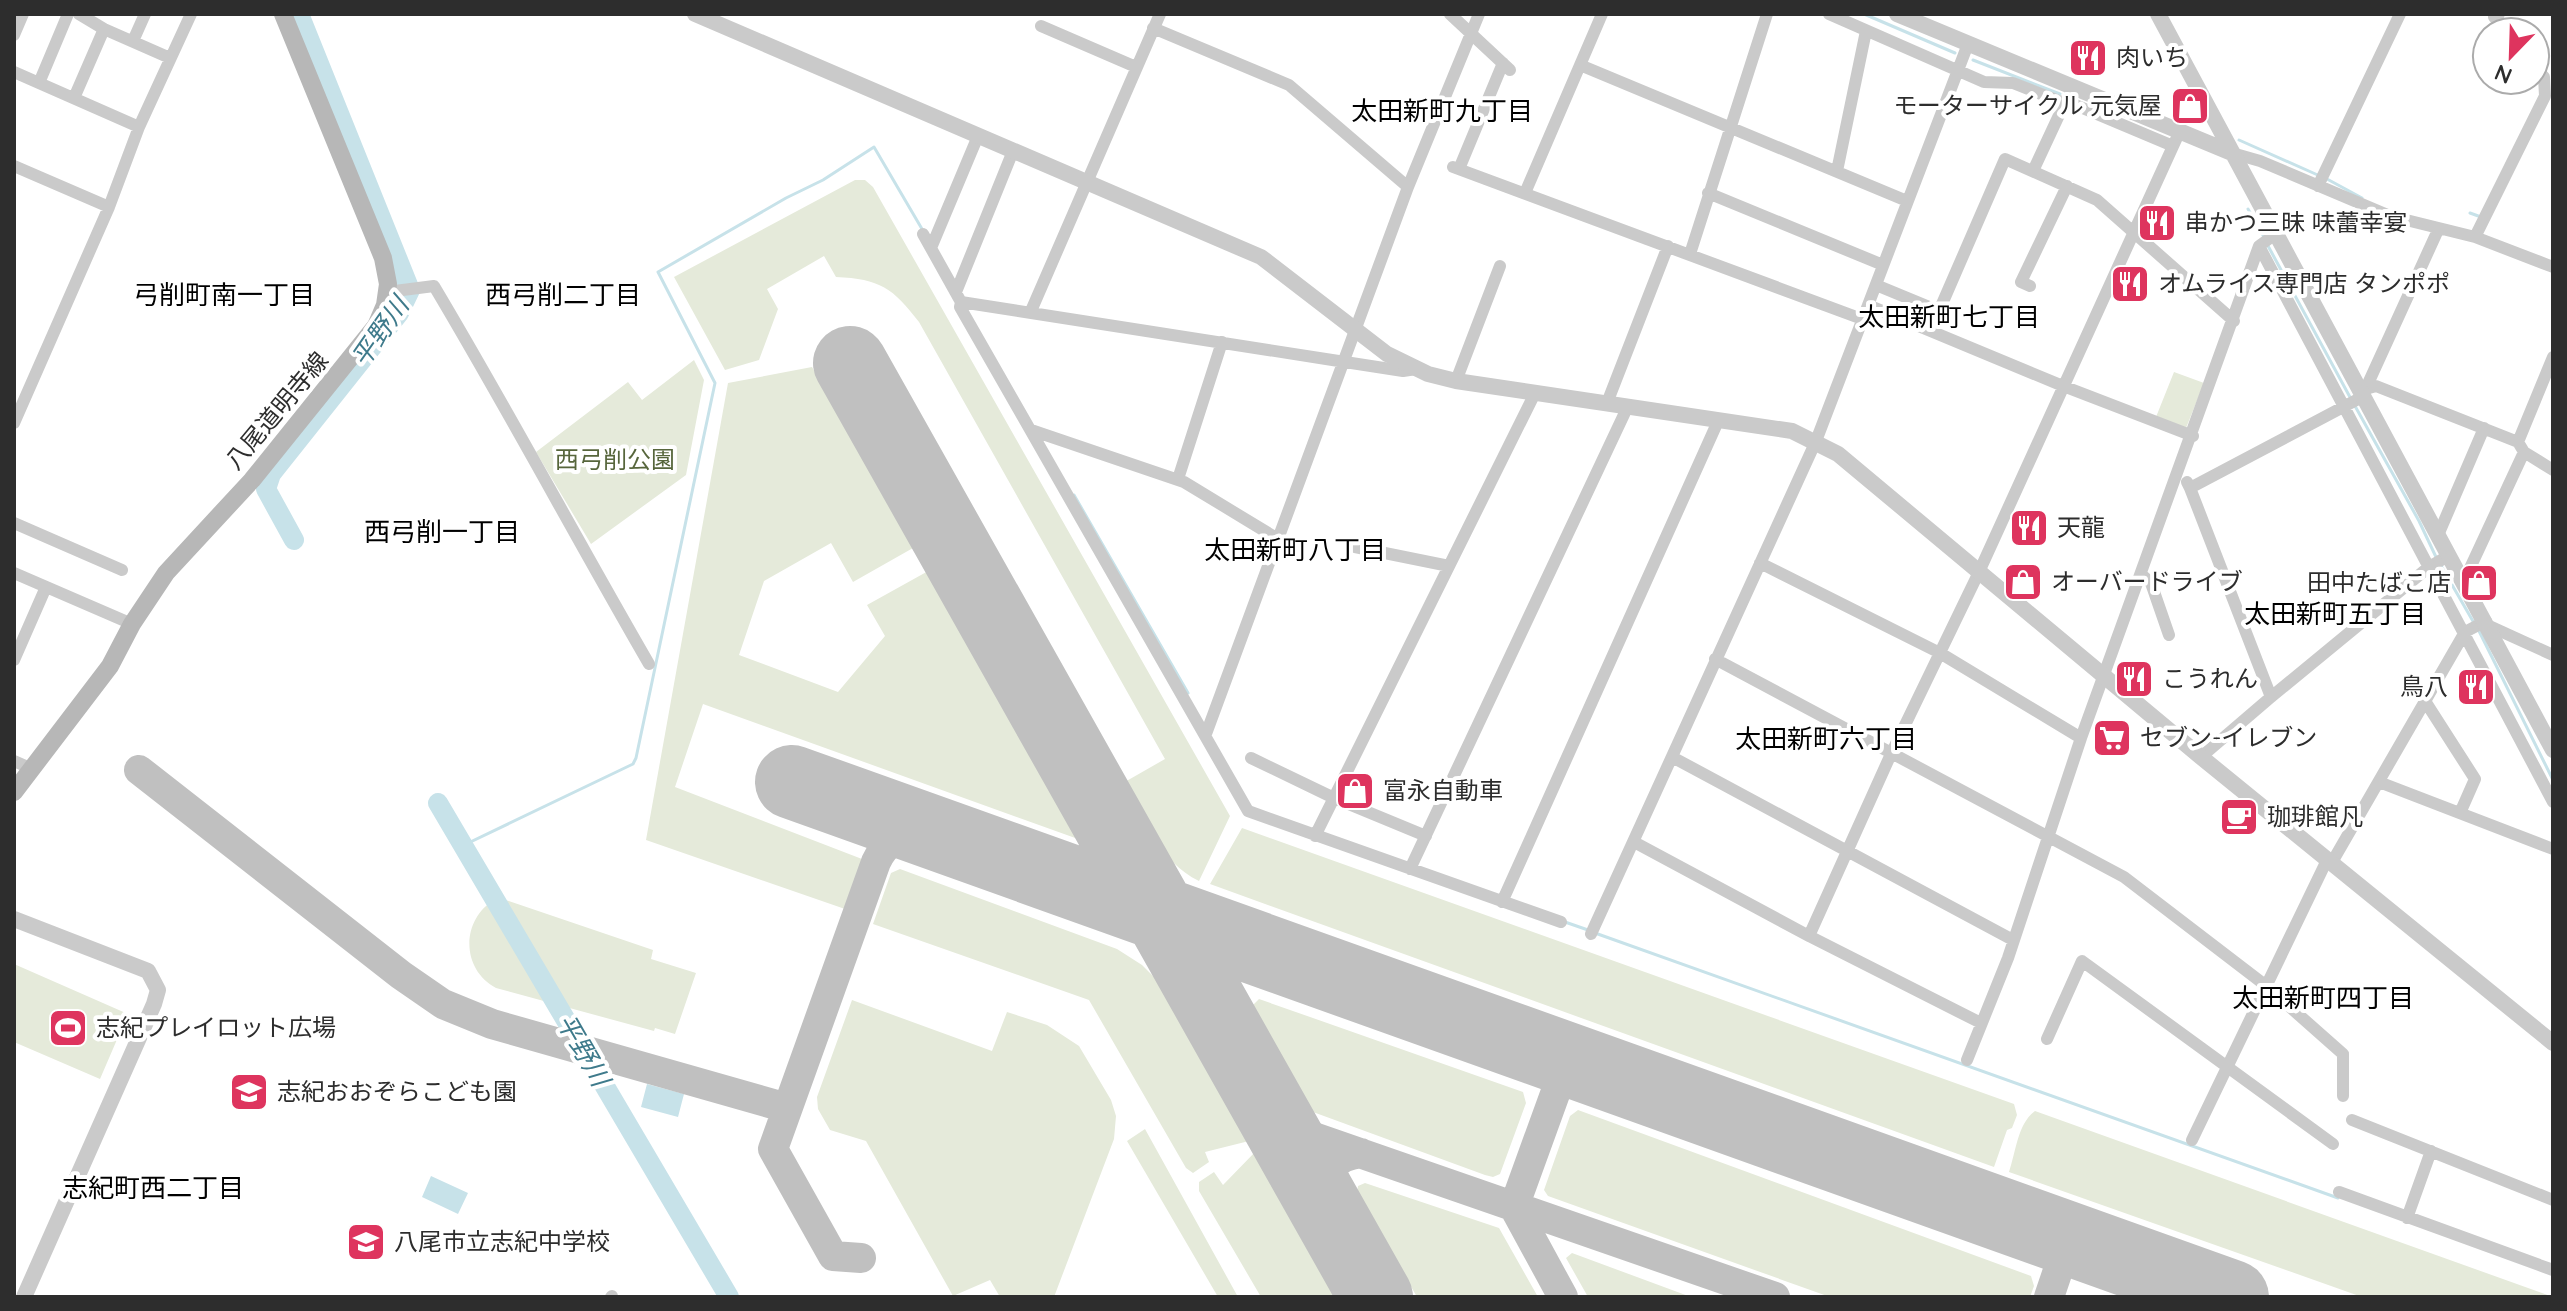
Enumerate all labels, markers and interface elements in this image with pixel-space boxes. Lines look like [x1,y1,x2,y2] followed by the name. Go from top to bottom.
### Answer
[2471,16,2551,96] north arrow
[2067,37,2109,79] restaurant icon: 肉いち
[2116,42,2188,72] place label: 肉いち
[2490,58,2516,90] text: N
[2169,85,2211,127] shop icon: モーターサイクル 元気屋
[1893,90,2162,120] place label: モーターサイクル 元気屋
[1351,94,1533,127] district label: 太田新町九丁目
[2136,202,2178,244] restaurant icon: 串かつ三昧 味蕾幸宴
[2185,207,2408,237] place label: 串かつ三昧 味蕾幸宴
[2109,263,2151,305] restaurant icon: オムライス専門店 タンポポ
[2158,268,2450,298] place label: オムライス専門店 タンポポ
[133,278,315,311] district label: 弓削町南一丁目
[485,278,641,311] district label: 西弓削二丁目
[344,288,417,373] water label: 平野川
[1858,300,2040,333] district label: 太田新町七丁目
[218,346,334,475] street label: 八尾道明寺線
[555,444,675,474] park label: 西弓削公園
[2008,507,2050,549] restaurant icon: 天龍
[2057,512,2105,542] place label: 天龍
[364,515,520,548] district label: 西弓削一丁目
[1204,533,1386,566] district label: 太田新町八丁目
[2002,561,2044,603] shop icon: オーバードライブ
[2458,562,2500,604] shop icon: 田中たばこ店
[2051,566,2243,596] place label: オーバードライブ
[2307,567,2451,597] place label: 田中たばこ店
[2244,597,2426,630] district label: 太田新町五丁目
[2113,658,2155,700] restaurant icon: こうれん
[2162,663,2258,693] place label: こうれん
[2455,666,2497,708] restaurant icon: 鳥八
[2400,671,2448,701] place label: 鳥八
[2091,717,2133,759] supermarket icon: セブン-イレブン
[1735,722,1917,755] district label: 太田新町六丁目
[2140,722,2317,752] place label: セブン-イレブン
[1334,770,1376,812] shop icon: 富永自動車
[1383,775,1503,805] place label: 富永自動車
[2218,796,2260,838] cafe icon: 珈琲館凡
[2267,801,2363,831] place label: 珈琲館凡
[2232,981,2414,1014] district label: 太田新町四丁目
[47,1007,89,1049] sports icon: 志紀プレイロット広場
[550,1008,619,1094] water label: 平野川
[96,1012,336,1042] place label: 志紀プレイロット広場
[228,1071,270,1113] school or university icon: 志紀おおぞらこども園
[277,1076,517,1106] place label: 志紀おおぞらこども園
[62,1171,244,1204] district label: 志紀町西二丁目
[345,1221,387,1263] school or university icon: 八尾市立志紀中学校
[394,1226,610,1256] place label: 八尾市立志紀中学校

